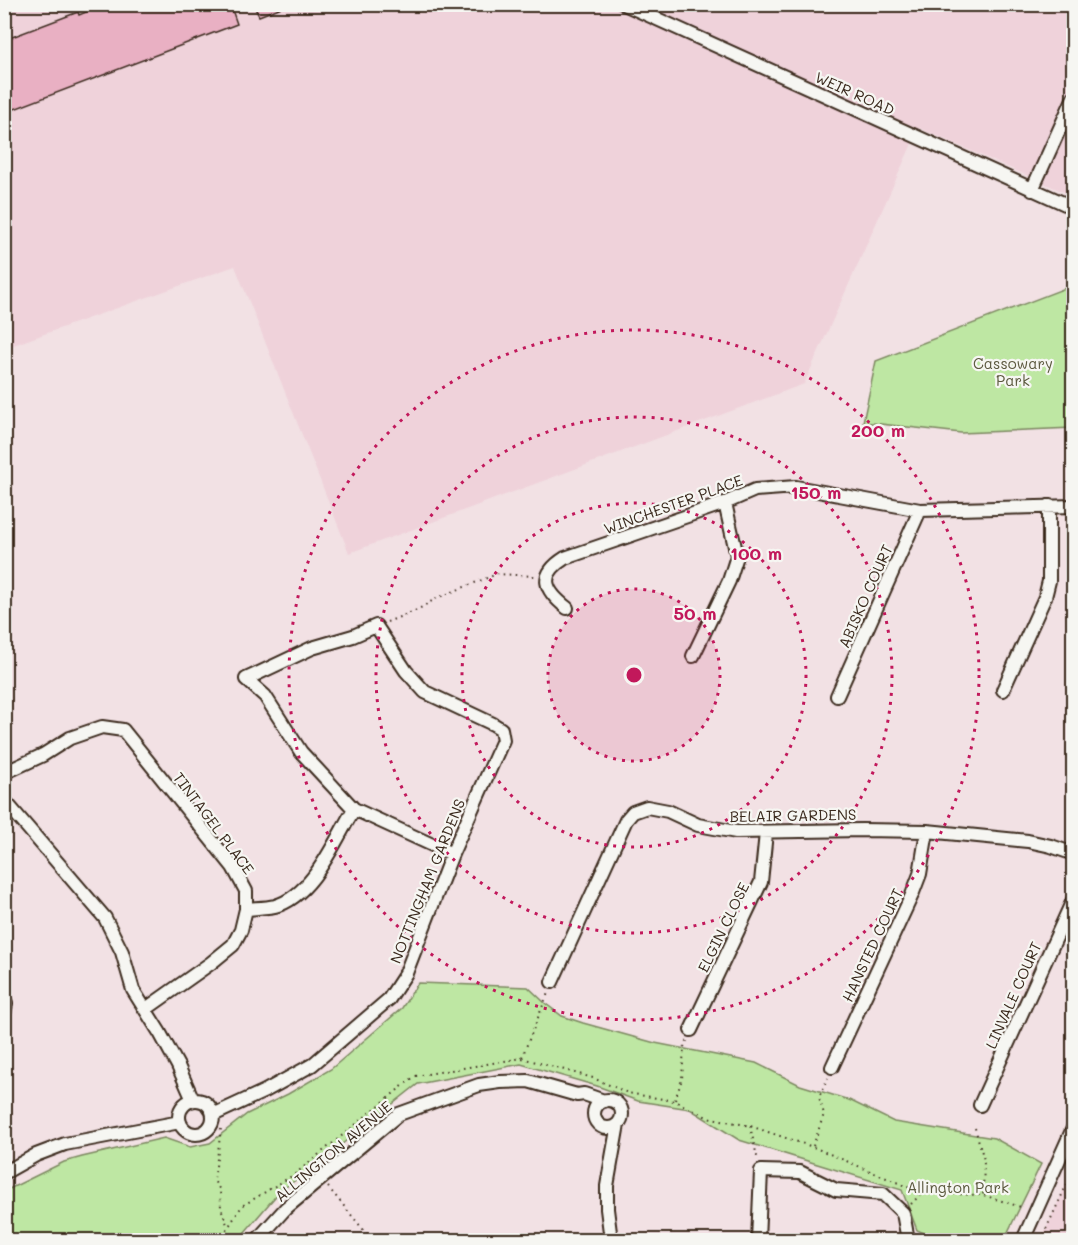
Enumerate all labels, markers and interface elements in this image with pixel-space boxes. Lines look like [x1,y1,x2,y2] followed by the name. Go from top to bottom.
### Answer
[812,67,898,119] street label: WEIR ROAD
[973,353,1053,390] park label: Cassowary Park
[851,418,905,442] text: 200 m
[601,469,746,538] street label: WINCHESTER PLACE
[791,480,841,504] text: 150 m
[730,541,782,565] text: 100 m
[833,541,897,651] street label: ABISKO COURT
[674,601,716,625] text: 50 m
[624,665,644,685] centre of rings
[169,768,259,878] street label: TINTAGEL PLACE
[385,796,469,966] street label: NOTTINGHAM GARDENS
[729,804,857,826] street label: BELAIR GARDENS
[693,878,754,975] street label: ELGIN CLOSE
[837,885,907,1005] street label: HANSTED COURT
[980,938,1046,1052] street label: LINVALE COURT
[270,1096,396,1206] street label: ALLINGTON AVENUE
[907,1177,1009,1197] park label: Allington Park

